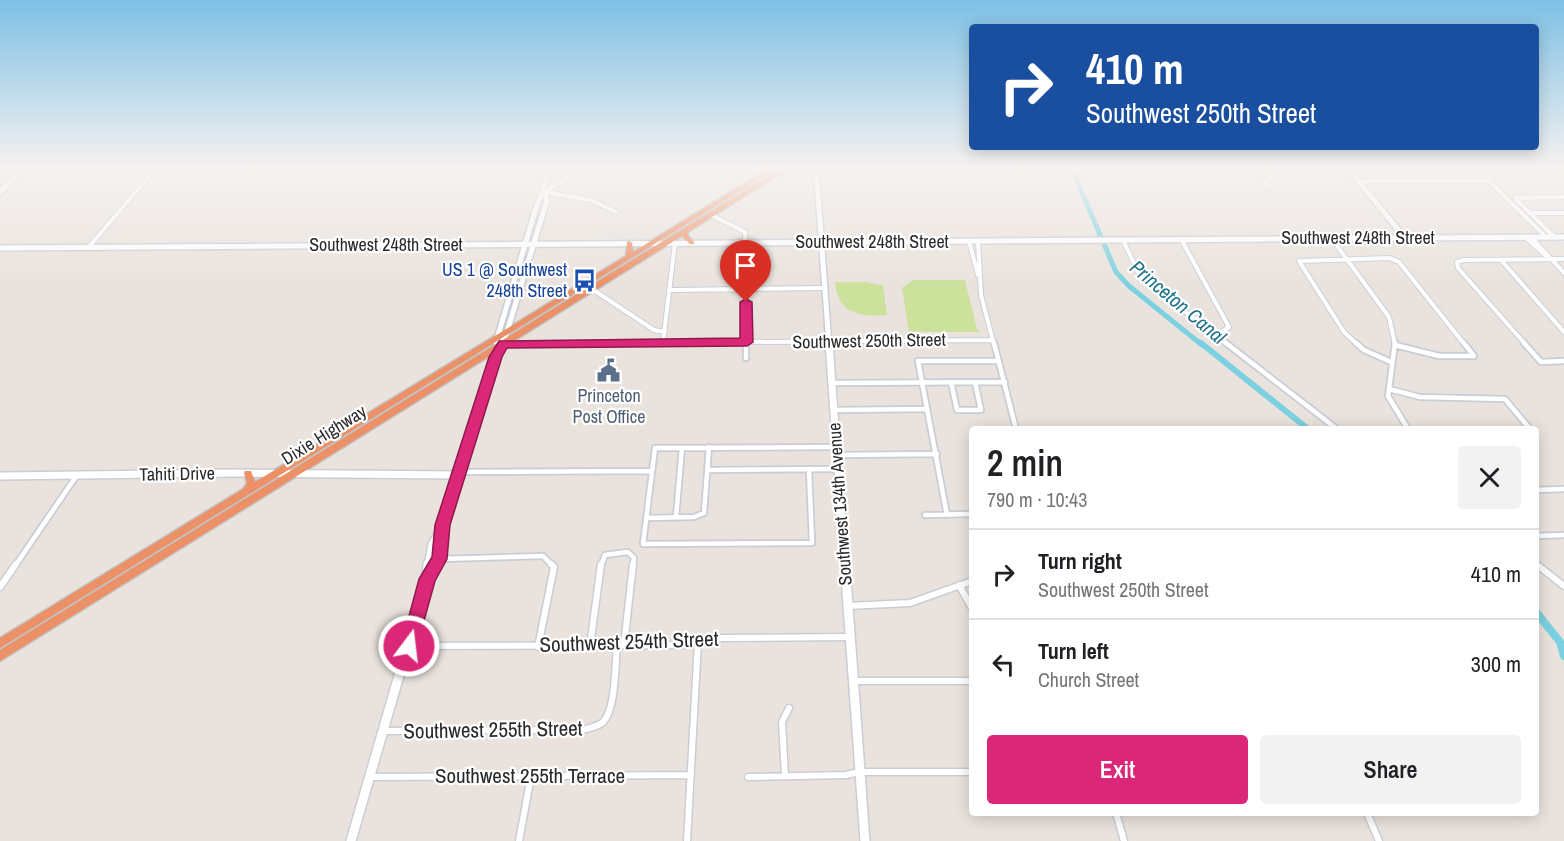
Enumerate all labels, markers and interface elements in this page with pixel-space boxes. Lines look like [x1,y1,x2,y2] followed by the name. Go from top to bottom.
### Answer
[1086,41,1184,97] text: 410 m
[987,48,1065,126] icon: right
[1086,95,1316,131] text: Southwest 250th Street
[1281,225,1435,250] street label: Southwest 248th Street
[795,229,949,254] street label: Southwest 248th Street
[309,232,463,257] street label: Southwest 248th Street
[720,240,771,302] pin
[729,249,762,282] icon: arrive
[1125,253,1232,350] water label: Princeton Canal
[442,257,567,303] place label: US 1 @ Southwest 248th Street
[572,267,598,293] bus stop icon: US 1 @ Southwest 248th Street
[792,327,946,354] street label: Southwest 250th Street
[596,357,622,383] public building icon: Princeton Post Office
[573,383,645,429] place label: Princeton Post Office
[276,398,372,471] street label: Dixie Highway
[821,422,858,586] street label: Southwest 134th Avenue
[987,439,1063,487] text: 2 min
[1458,446,1521,509] button: close
[139,460,215,487] street label: Tahiti Drive
[987,486,1087,513] text: 790 m · 10:43
[1038,546,1122,576] text: Turn right
[987,558,1020,591] icon: right
[1471,559,1521,589] text: 410 m
[1038,576,1209,603] text: Southwest 250th Street
[377,614,441,678] position arrow
[539,624,719,659] street label: Southwest 254th Street
[1038,636,1109,666] text: Turn left
[987,648,1020,681] icon: left
[1471,649,1521,679] text: 300 m
[1038,666,1139,693] text: Church Street
[403,713,583,746] street label: Southwest 255th Street
[987,735,1248,804] button: Exit
[1260,735,1521,804] button: Share
[435,761,625,790] street label: Southwest 255th Terrace

